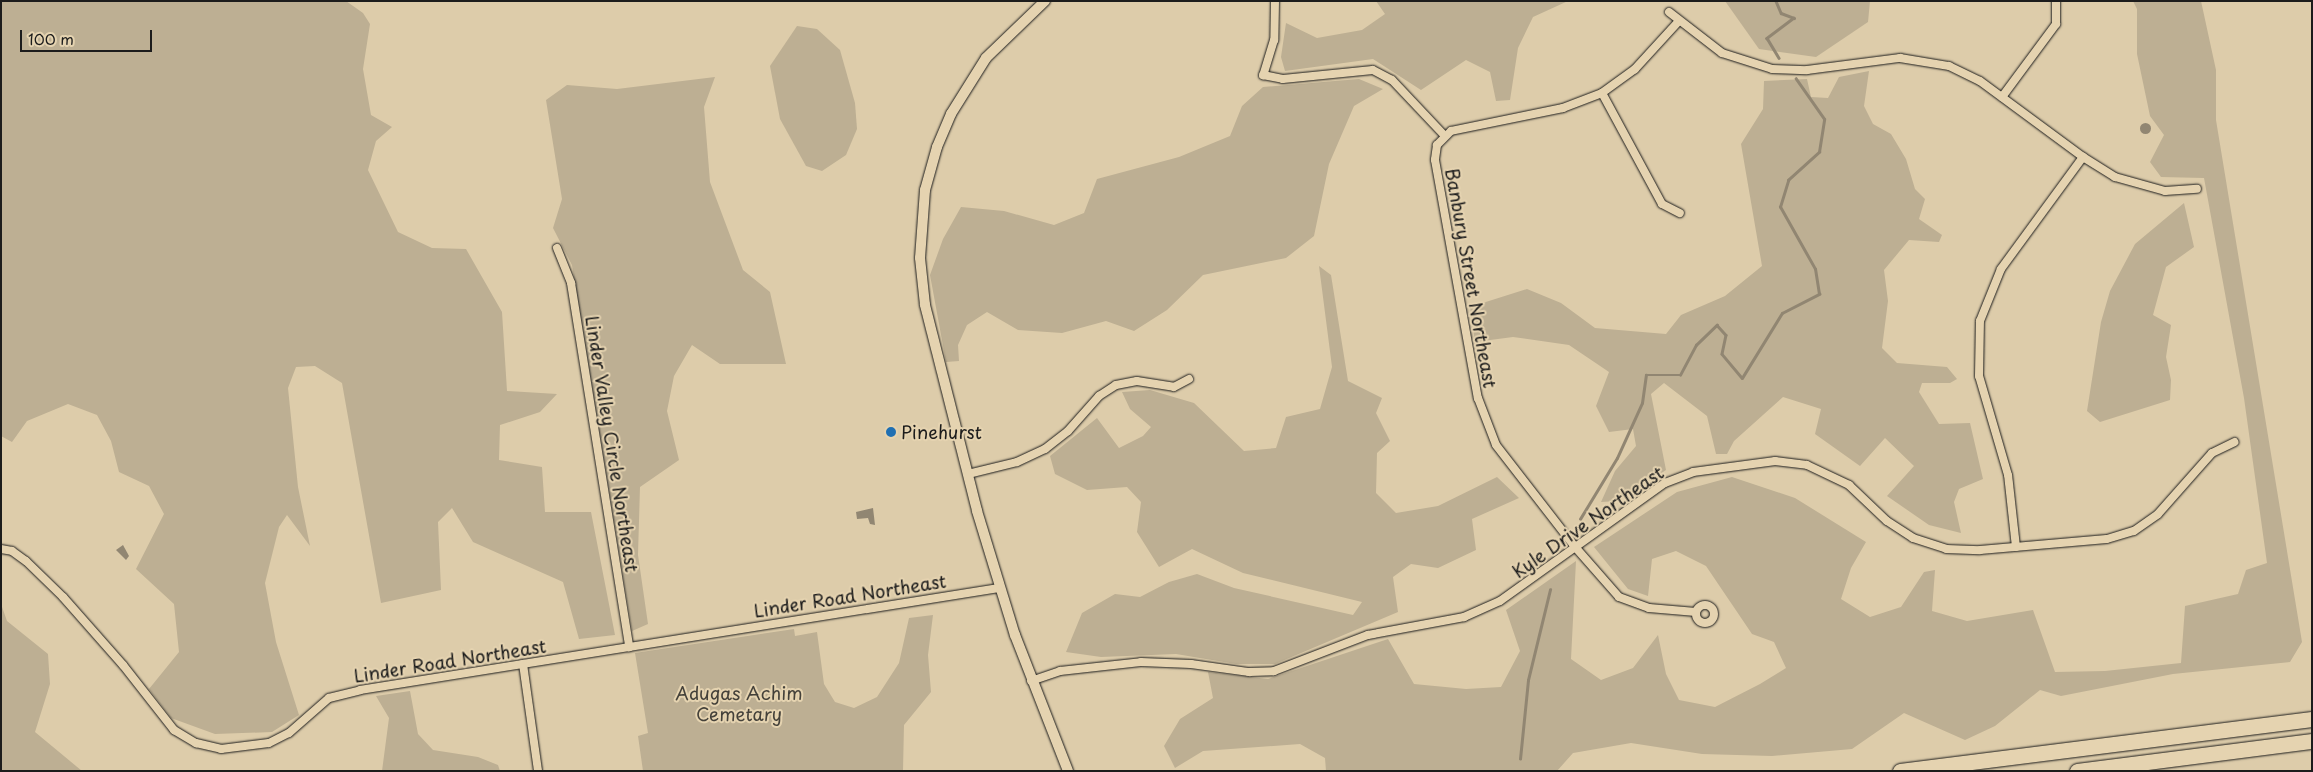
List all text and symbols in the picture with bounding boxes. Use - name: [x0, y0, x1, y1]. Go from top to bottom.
- scale bar: [22, 20, 155, 52]
- text: 100 m: [28, 27, 74, 50]
- street label: Banbury Street Northeast: [1441, 165, 1501, 391]
- street label: Linder Valley Circle Northeast: [581, 313, 643, 575]
- place label: Pinehurst: [901, 421, 982, 443]
- marker: Pinehurst: [885, 426, 897, 438]
- street label: Kyle Drive Northeast: [1508, 461, 1668, 583]
- street label: Linder Road Northeast: [752, 570, 948, 622]
- street label: Linder Road Northeast: [352, 635, 548, 687]
- park label: Adugas Achim Cemetary: [676, 683, 802, 726]

